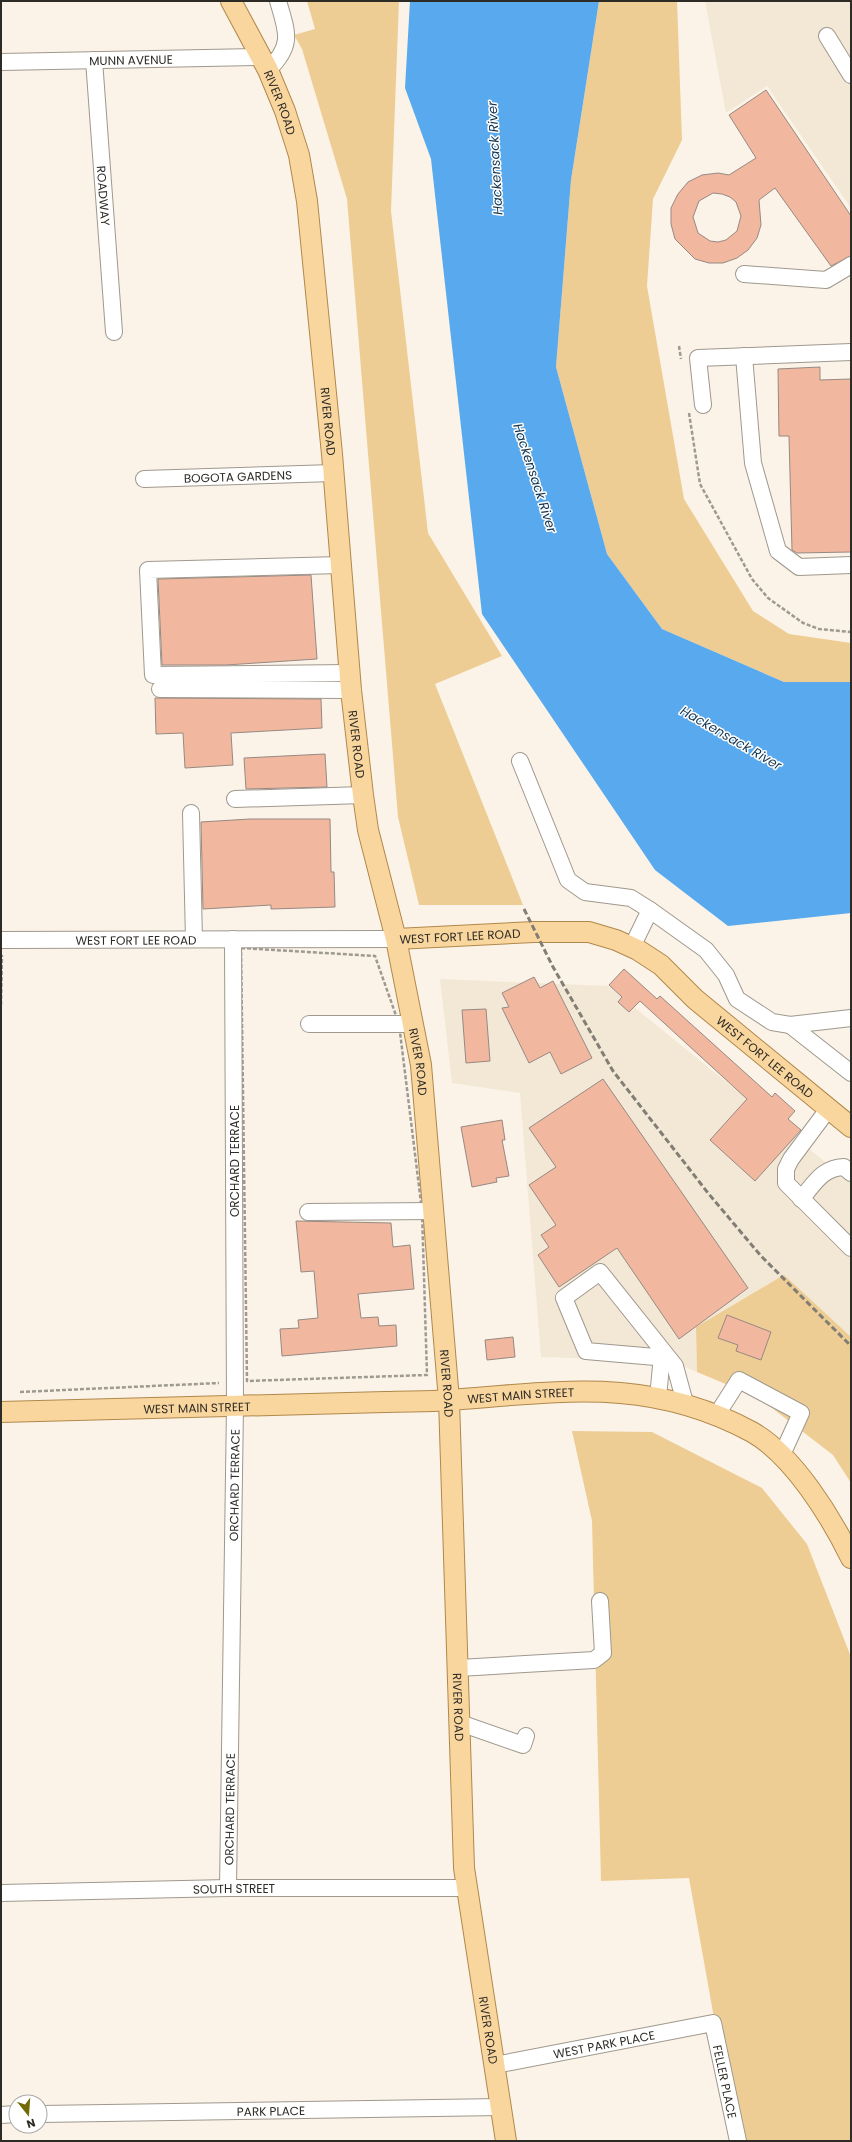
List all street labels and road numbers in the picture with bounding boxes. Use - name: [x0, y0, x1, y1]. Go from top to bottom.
- street label: MUNN AVENUE: [89, 50, 173, 69]
- street label: RIVER ROAD: [260, 67, 301, 137]
- street label: ROADWAY: [93, 165, 115, 226]
- street label: RIVER ROAD: [317, 387, 341, 456]
- street label: BOGOTA GARDENS: [184, 466, 292, 486]
- street label: RIVER ROAD: [345, 709, 370, 779]
- street label: WEST FORT LEE ROAD: [399, 924, 521, 947]
- street label: WEST FORT LEE ROAD: [75, 931, 197, 948]
- street label: WEST FORT LEE ROAD: [713, 1012, 818, 1102]
- street label: RIVER ROAD: [405, 1026, 432, 1096]
- street label: ORCHARD TERRACE: [226, 1105, 243, 1217]
- street label: RIVER ROAD: [436, 1349, 458, 1418]
- street label: WEST MAIN STREET: [467, 1383, 575, 1407]
- street label: WEST MAIN STREET: [143, 1397, 251, 1417]
- street label: ORCHARD TERRACE: [225, 1429, 243, 1541]
- street label: RIVER ROAD: [449, 1673, 468, 1742]
- street label: ORCHARD TERRACE: [220, 1753, 238, 1865]
- street label: SOUTH STREET: [193, 1880, 276, 1897]
- street label: RIVER ROAD: [475, 1995, 503, 2065]
- street label: WEST PARK PLACE: [552, 2026, 656, 2062]
- street label: FELLER PLACE: [709, 2043, 742, 2120]
- street label: PARK PLACE: [237, 2101, 305, 2120]

